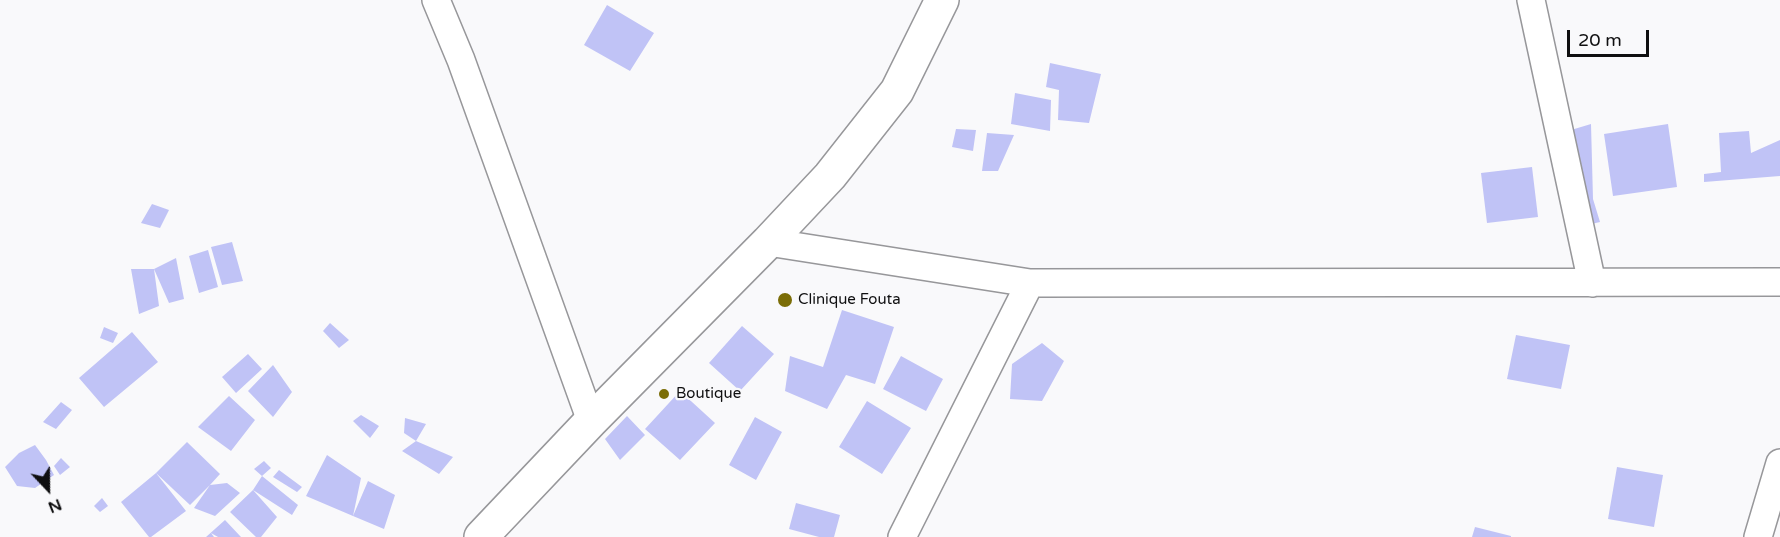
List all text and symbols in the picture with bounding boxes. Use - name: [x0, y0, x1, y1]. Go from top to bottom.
- scale bar: [1570, 18, 1652, 56]
- text: 20 m: [1578, 29, 1622, 51]
- marker: Clinique Fouta: [776, 291, 794, 309]
- place label: Clinique Fouta: [798, 291, 901, 309]
- place label: Boutique: [676, 385, 741, 403]
- marker: Boutique: [657, 387, 671, 401]
- north arrow: [18, 459, 78, 519]
- text: N: [45, 494, 64, 517]

